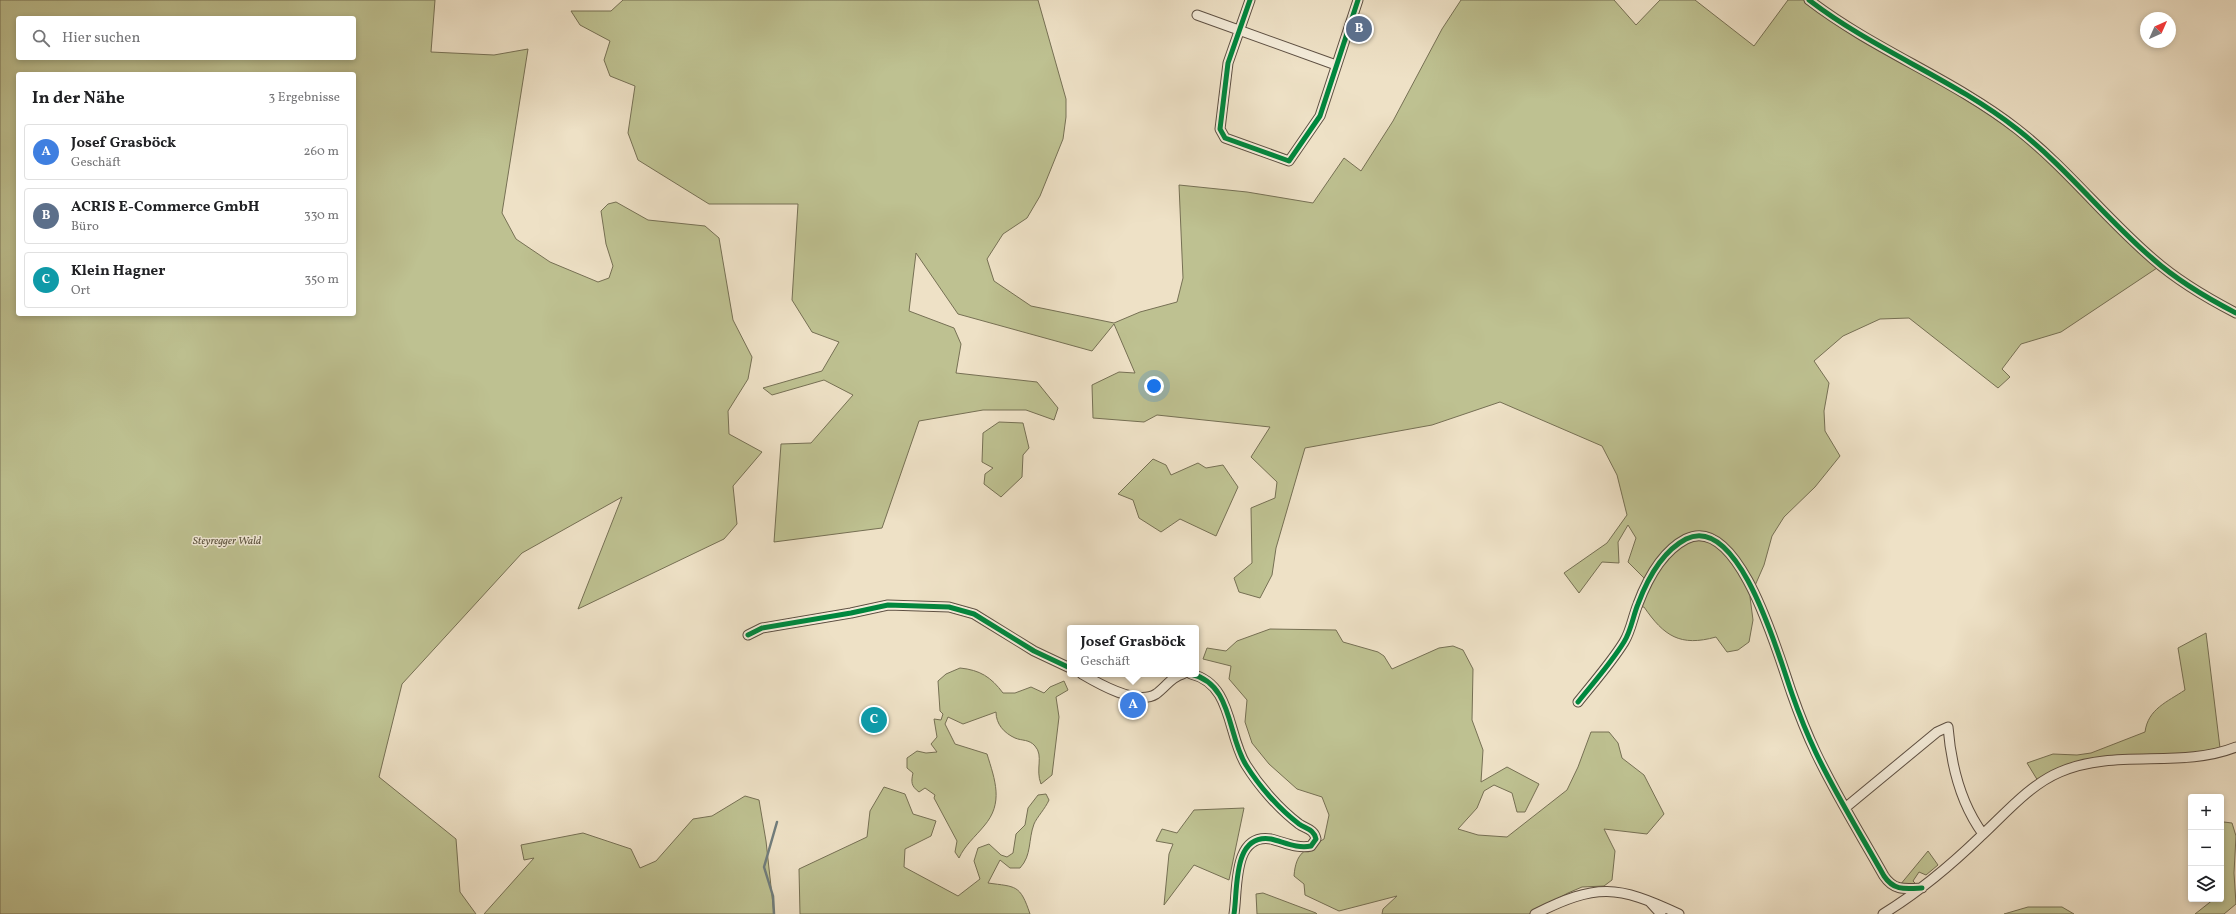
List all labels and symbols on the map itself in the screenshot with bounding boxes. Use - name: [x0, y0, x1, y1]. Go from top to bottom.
- north arrow: [2140, 12, 2176, 48]
- pin: B: [1346, 14, 1372, 44]
- your location: [1144, 376, 1164, 396]
- park label: Steyregger Wald: [193, 534, 262, 549]
- pin: A: [1120, 690, 1146, 720]
- pin: C: [861, 705, 887, 735]

